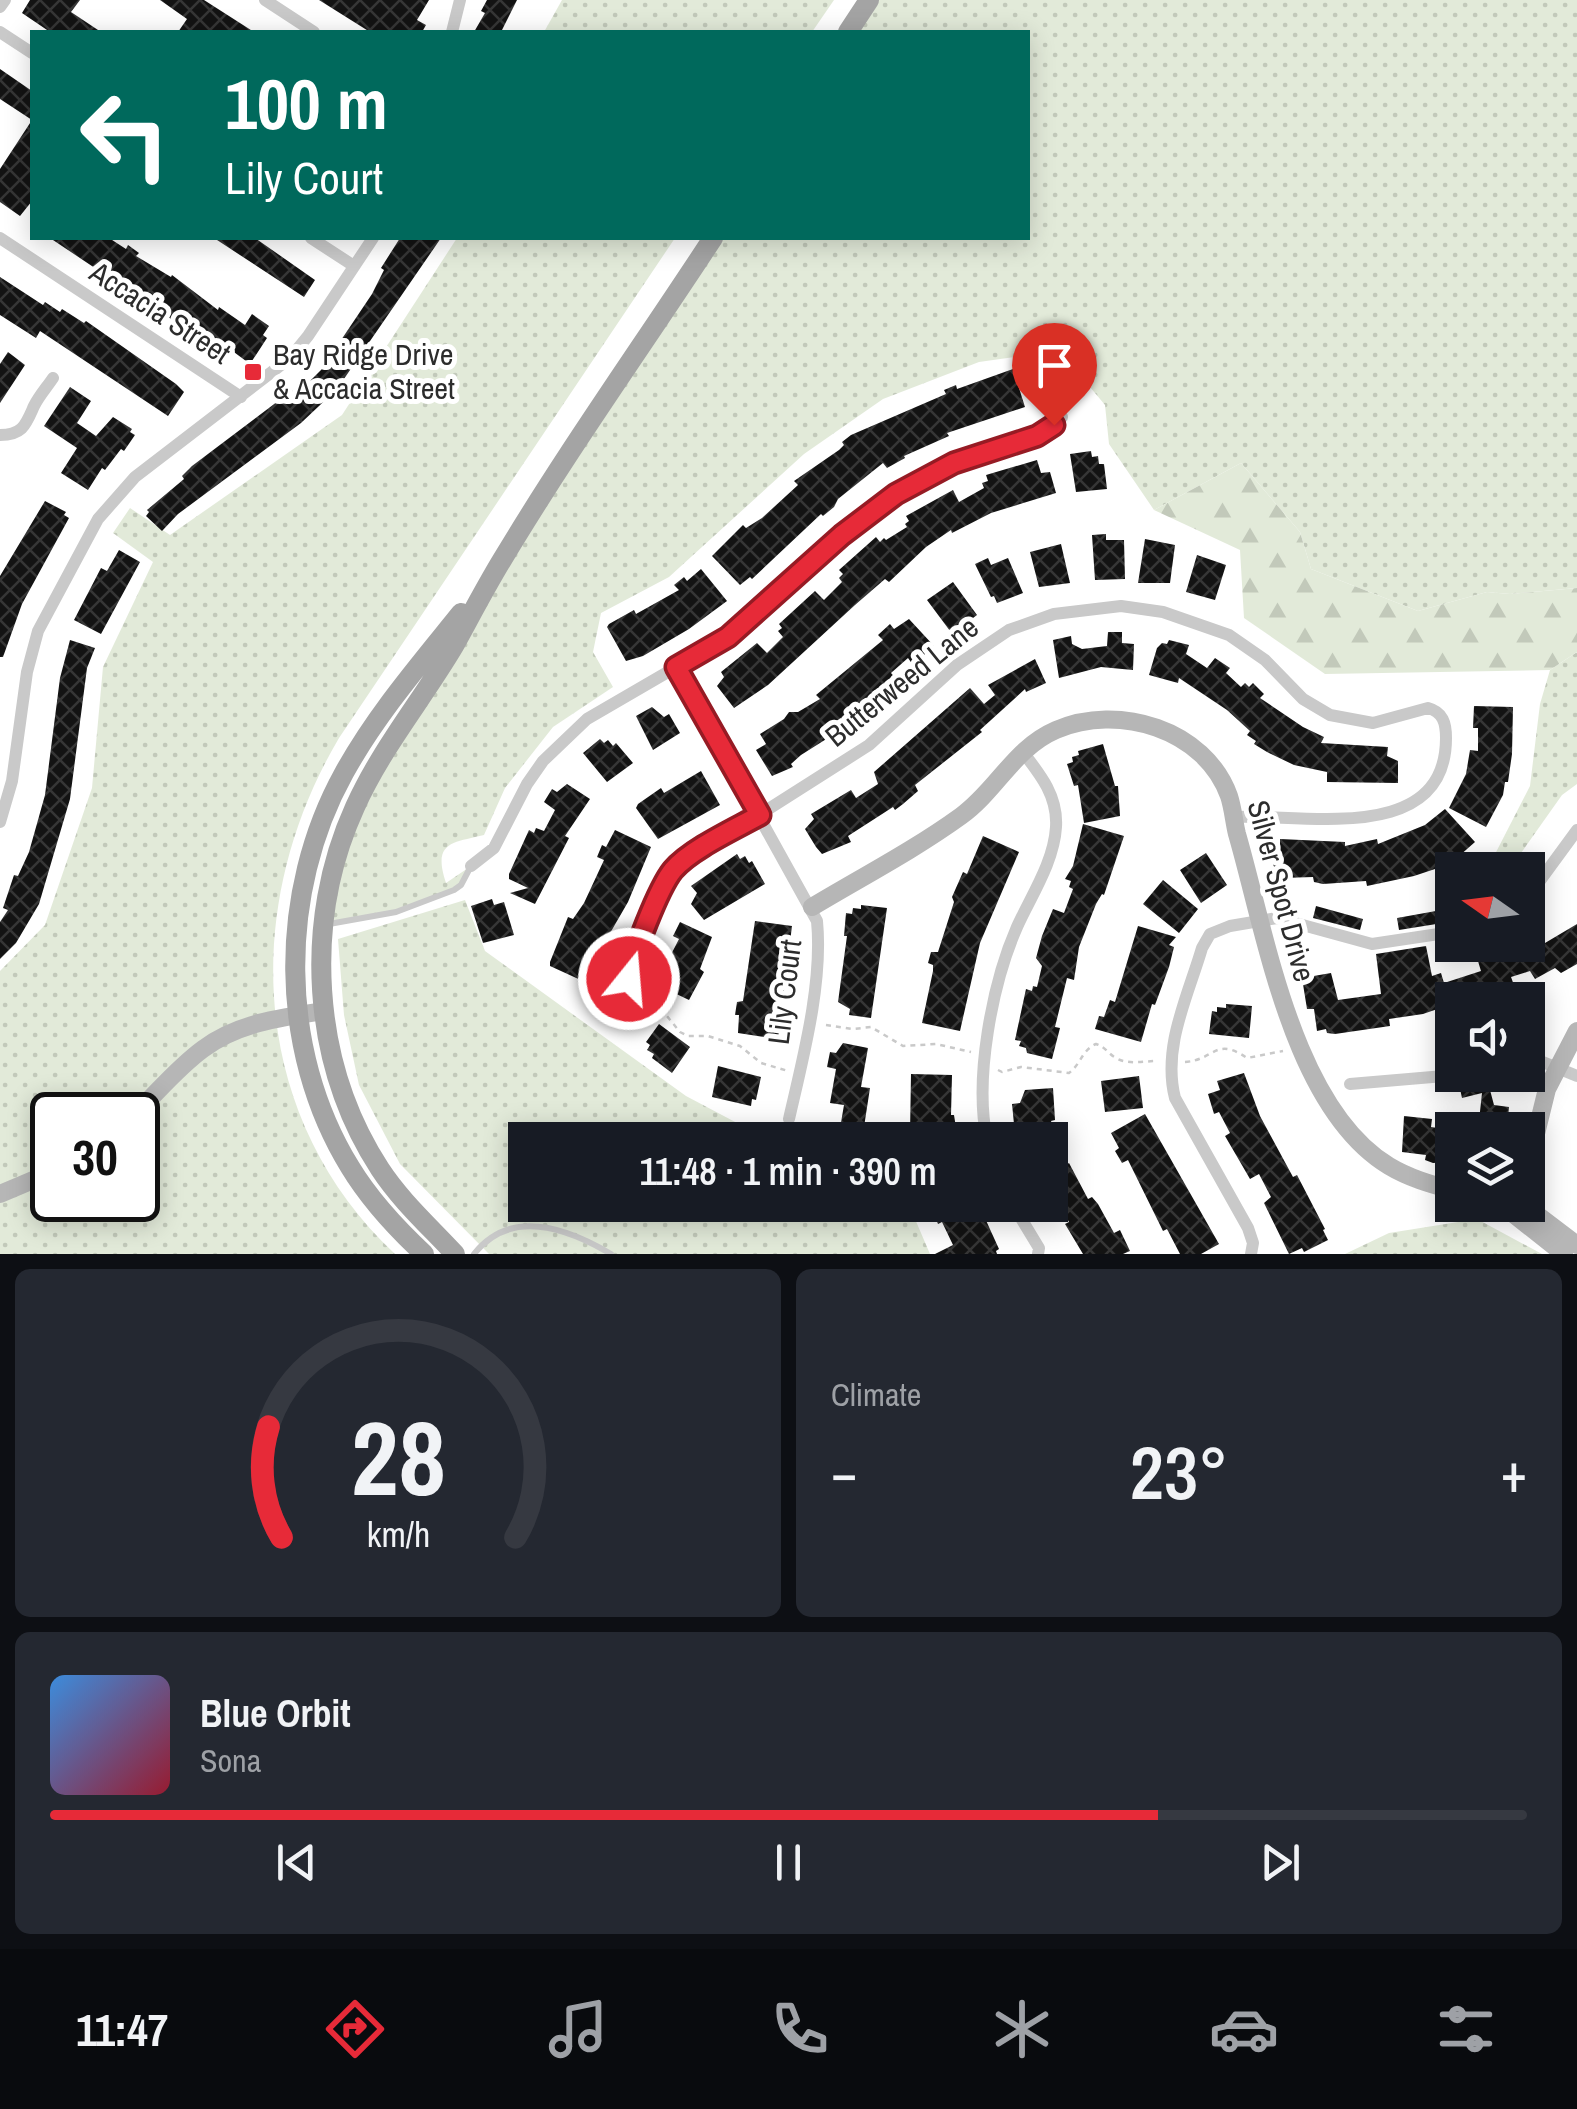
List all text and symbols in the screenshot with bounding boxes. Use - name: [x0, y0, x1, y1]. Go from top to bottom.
- text: 100 m: [225, 57, 388, 151]
- icon: left: [60, 70, 190, 200]
- text: Lily Court: [225, 147, 383, 208]
- street label: Accacia Street: [82, 251, 239, 373]
- pin: [1012, 323, 1097, 426]
- place label: Bay Ridge Drive & Accacia Street: [273, 334, 455, 408]
- icon: arrive: [1027, 338, 1082, 393]
- marker: Bay Ridge Drive & Accacia Street: [242, 361, 264, 383]
- street label: Butterweed Lane: [817, 607, 986, 755]
- street label: Silver Spot Drive: [1239, 796, 1325, 986]
- north arrow: [1435, 852, 1545, 962]
- map controls: [1435, 852, 1545, 1222]
- position arrow: [577, 927, 681, 1031]
- street label: Lily Court: [758, 937, 810, 1047]
- button: sound: [1435, 982, 1545, 1092]
- speed limit sign: 30: [30, 1092, 160, 1222]
- button: layers: [1435, 1112, 1545, 1222]
- text: 11:48 · 1 min · 390 m: [639, 1146, 937, 1197]
- text: Climate: [831, 1373, 921, 1416]
- text: 28: [351, 1387, 445, 1527]
- text: 23°: [1130, 1421, 1228, 1522]
- text: −: [831, 1435, 857, 1509]
- text: +: [1501, 1435, 1527, 1509]
- text: km/h: [366, 1510, 430, 1558]
- text: Blue Orbit: [200, 1688, 351, 1739]
- text: Sona: [200, 1739, 261, 1782]
- icon: previous: [269, 1835, 324, 1890]
- icon: pause: [761, 1835, 816, 1890]
- icon: next: [1253, 1835, 1308, 1890]
- icon: directions: [320, 1994, 390, 2064]
- icon: music: [543, 1994, 613, 2064]
- icon: phone: [765, 1994, 835, 2064]
- icon: climate: [987, 1994, 1057, 2064]
- icon: car: [1209, 1994, 1279, 2064]
- icon: filters: [1431, 1994, 1501, 2064]
- text: 11:47: [76, 1999, 168, 2060]

